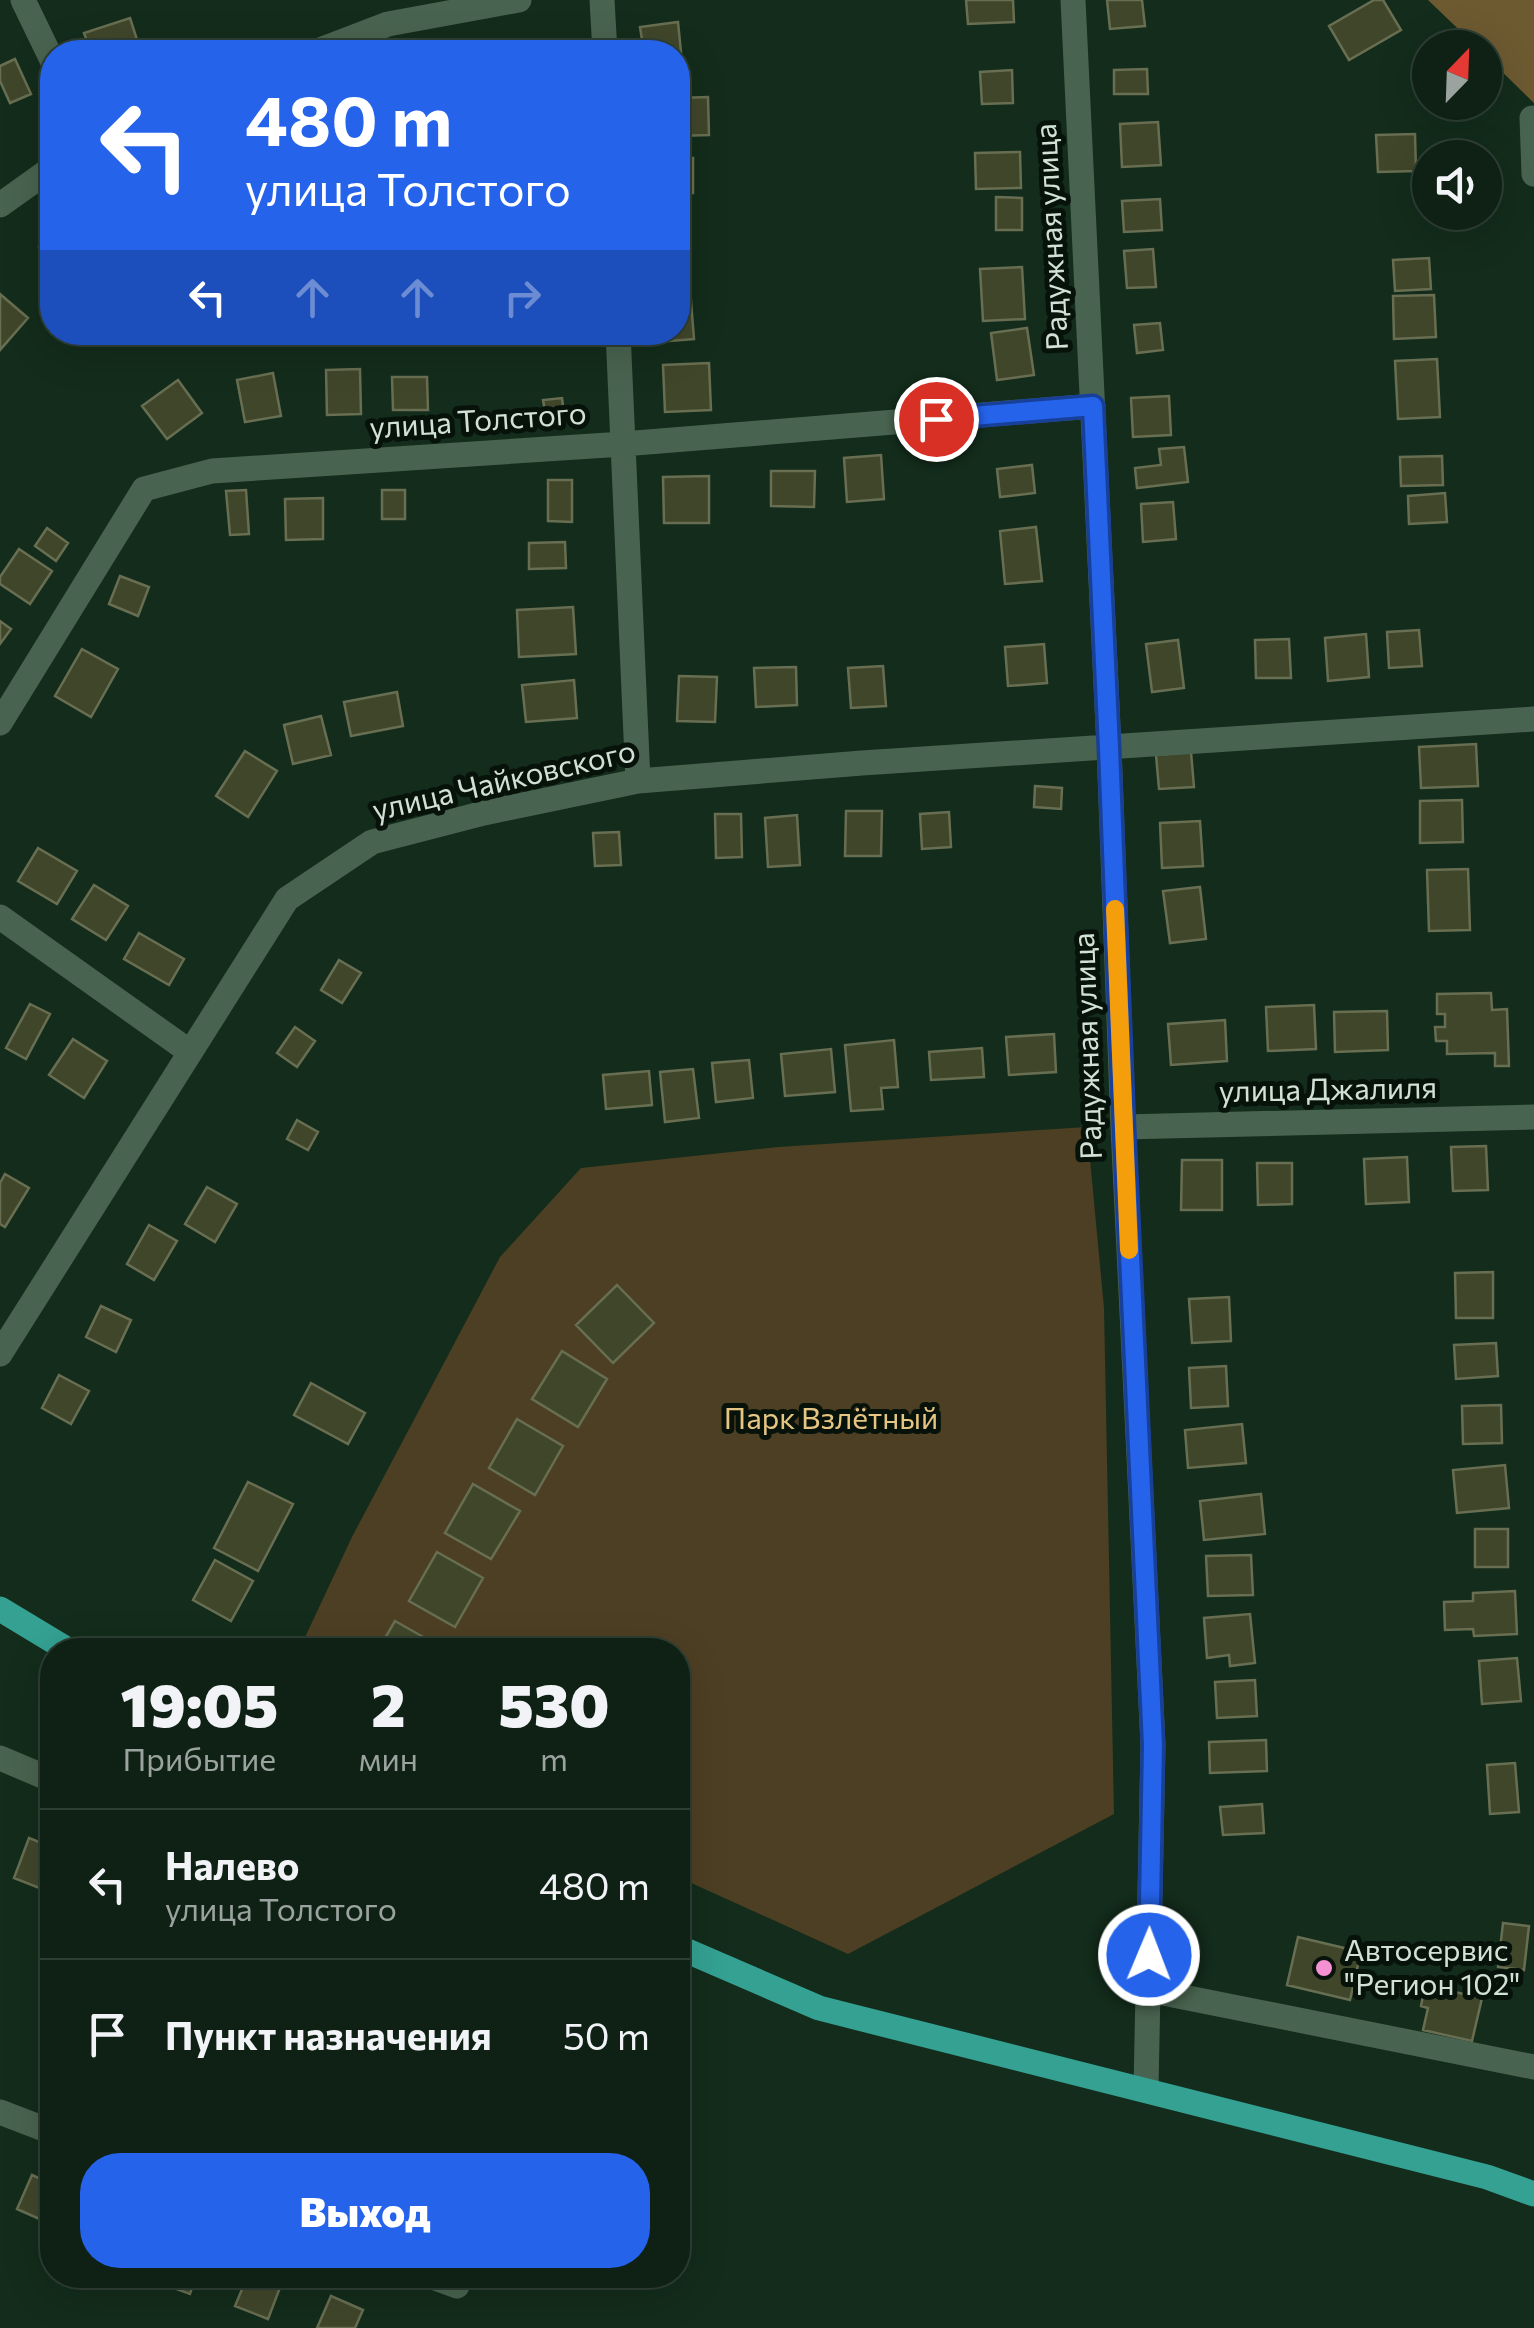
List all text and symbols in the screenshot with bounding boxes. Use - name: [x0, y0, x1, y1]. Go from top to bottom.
- north arrow: [1412, 30, 1502, 120]
- map controls: [1412, 30, 1502, 230]
- text: 480 m: [245, 75, 452, 160]
- icon: left: [80, 80, 210, 210]
- street label: Радужная улица: [1025, 123, 1074, 352]
- button: sound: [1412, 140, 1502, 230]
- text: улица Толстого: [245, 160, 571, 215]
- icon: left: [180, 270, 235, 325]
- icon: ahead: [285, 270, 340, 325]
- icon: ahead: [390, 270, 445, 325]
- icon: right: [495, 270, 550, 325]
- pin: [894, 377, 979, 462]
- street label: улица Толстого: [368, 392, 587, 445]
- icon: arrive: [909, 392, 964, 447]
- street label: улица Чайковского: [368, 730, 639, 827]
- street label: Радужная улица: [1063, 932, 1108, 1160]
- street label: улица Джалиля: [1219, 1067, 1437, 1108]
- park label: Парк Взлётный: [724, 1398, 938, 1435]
- text: 19:05: [120, 1666, 278, 1739]
- text: 2: [371, 1666, 406, 1739]
- text: 530: [499, 1666, 610, 1739]
- text: Прибытие: [122, 1738, 276, 1778]
- text: мин: [359, 1738, 418, 1778]
- text: m: [540, 1738, 568, 1778]
- text: Налево: [165, 1841, 299, 1888]
- icon: left: [80, 1857, 135, 1912]
- text: 480 m: [539, 1861, 650, 1908]
- text: улица Толстого: [165, 1888, 397, 1928]
- position arrow: [1097, 1903, 1201, 2007]
- place label: Автосервис "Регион 102": [1344, 1930, 1520, 2001]
- marker: Автосервис "Регион 102": [1313, 1957, 1335, 1979]
- icon: arrive: [80, 2007, 135, 2062]
- text: Пункт назначения: [165, 2011, 492, 2058]
- text: 50 m: [563, 2011, 650, 2058]
- button: Выход: [80, 2153, 650, 2268]

